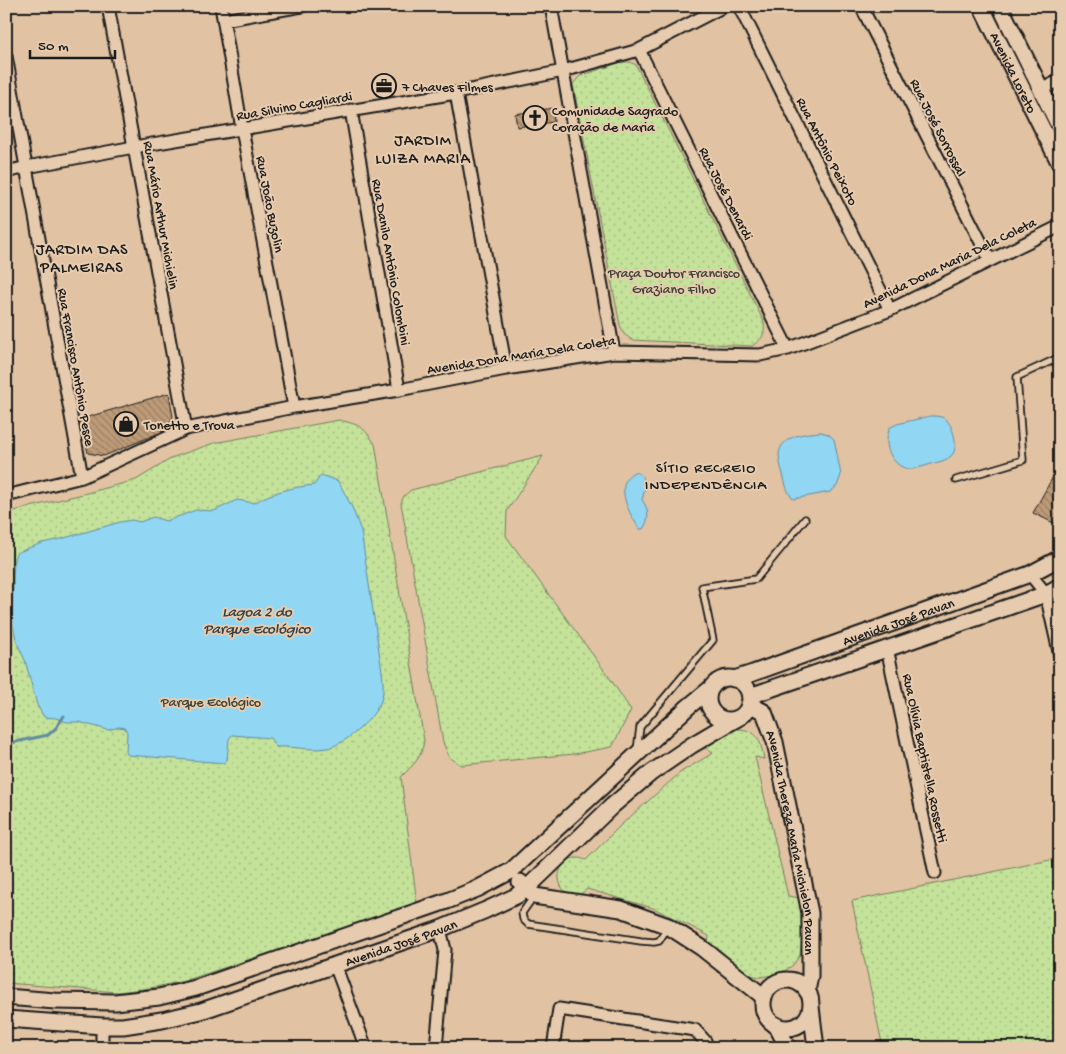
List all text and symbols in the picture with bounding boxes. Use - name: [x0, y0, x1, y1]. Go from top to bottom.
- scale bar: [30, 28, 115, 60]
- street label: Avenida Loreto: [985, 30, 1039, 117]
- text: 50 m: [38, 38, 69, 56]
- office icon: 7 Chaves Filmes: [371, 73, 397, 99]
- street label: Rua José Sorrossal: [905, 76, 969, 180]
- place label: 7 Chaves Filmes: [401, 80, 494, 97]
- street label: Rua Silvino Cagliardi: [235, 89, 354, 126]
- street label: Rua Antônio Peixoto: [791, 95, 860, 209]
- place label: Comunidade Sagrado Coração de Maria: [552, 104, 678, 137]
- church icon: Comunidade Sagrado Coração de Maria: [522, 105, 548, 131]
- district label: JARDIM LUIZA MARIA: [375, 133, 471, 170]
- street label: Rua Mário Arthur Michielin: [138, 140, 181, 291]
- street label: Rua José Denardi: [694, 145, 756, 244]
- street label: Rua João Buzolin: [251, 155, 286, 255]
- street label: Rua Danilo Antônio Colombini: [367, 178, 413, 347]
- street label: Avenida Dona Maria Dela Coleta: [861, 214, 1041, 314]
- district label: JARDIM DAS PALMEIRAS: [36, 242, 128, 279]
- park label: Praça Doutor Francisco Graziano Filho: [607, 266, 740, 299]
- street label: Rua Francisco Antônio Pesce: [52, 287, 97, 448]
- street label: Avenida Dona Maria Dela Coleta: [426, 333, 618, 380]
- shop icon: Tonetto e Trova: [113, 411, 139, 437]
- place label: Tonetto e Trova: [143, 418, 236, 435]
- district label: SÍTIO RECREIO INDEPENDÊNCIA: [645, 460, 767, 495]
- street label: Avenida José Pavan: [841, 596, 957, 651]
- water label: Lagoa 2 do Parque Ecológico: [203, 604, 312, 639]
- street label: Rua Olívia Baptistella Rossetti: [897, 672, 950, 845]
- park label: Parque Ecológico: [160, 695, 261, 712]
- street label: Avenida Thereza Maria Michielon Pavan: [760, 728, 816, 955]
- street label: Avenida José Pavan: [343, 917, 460, 972]

